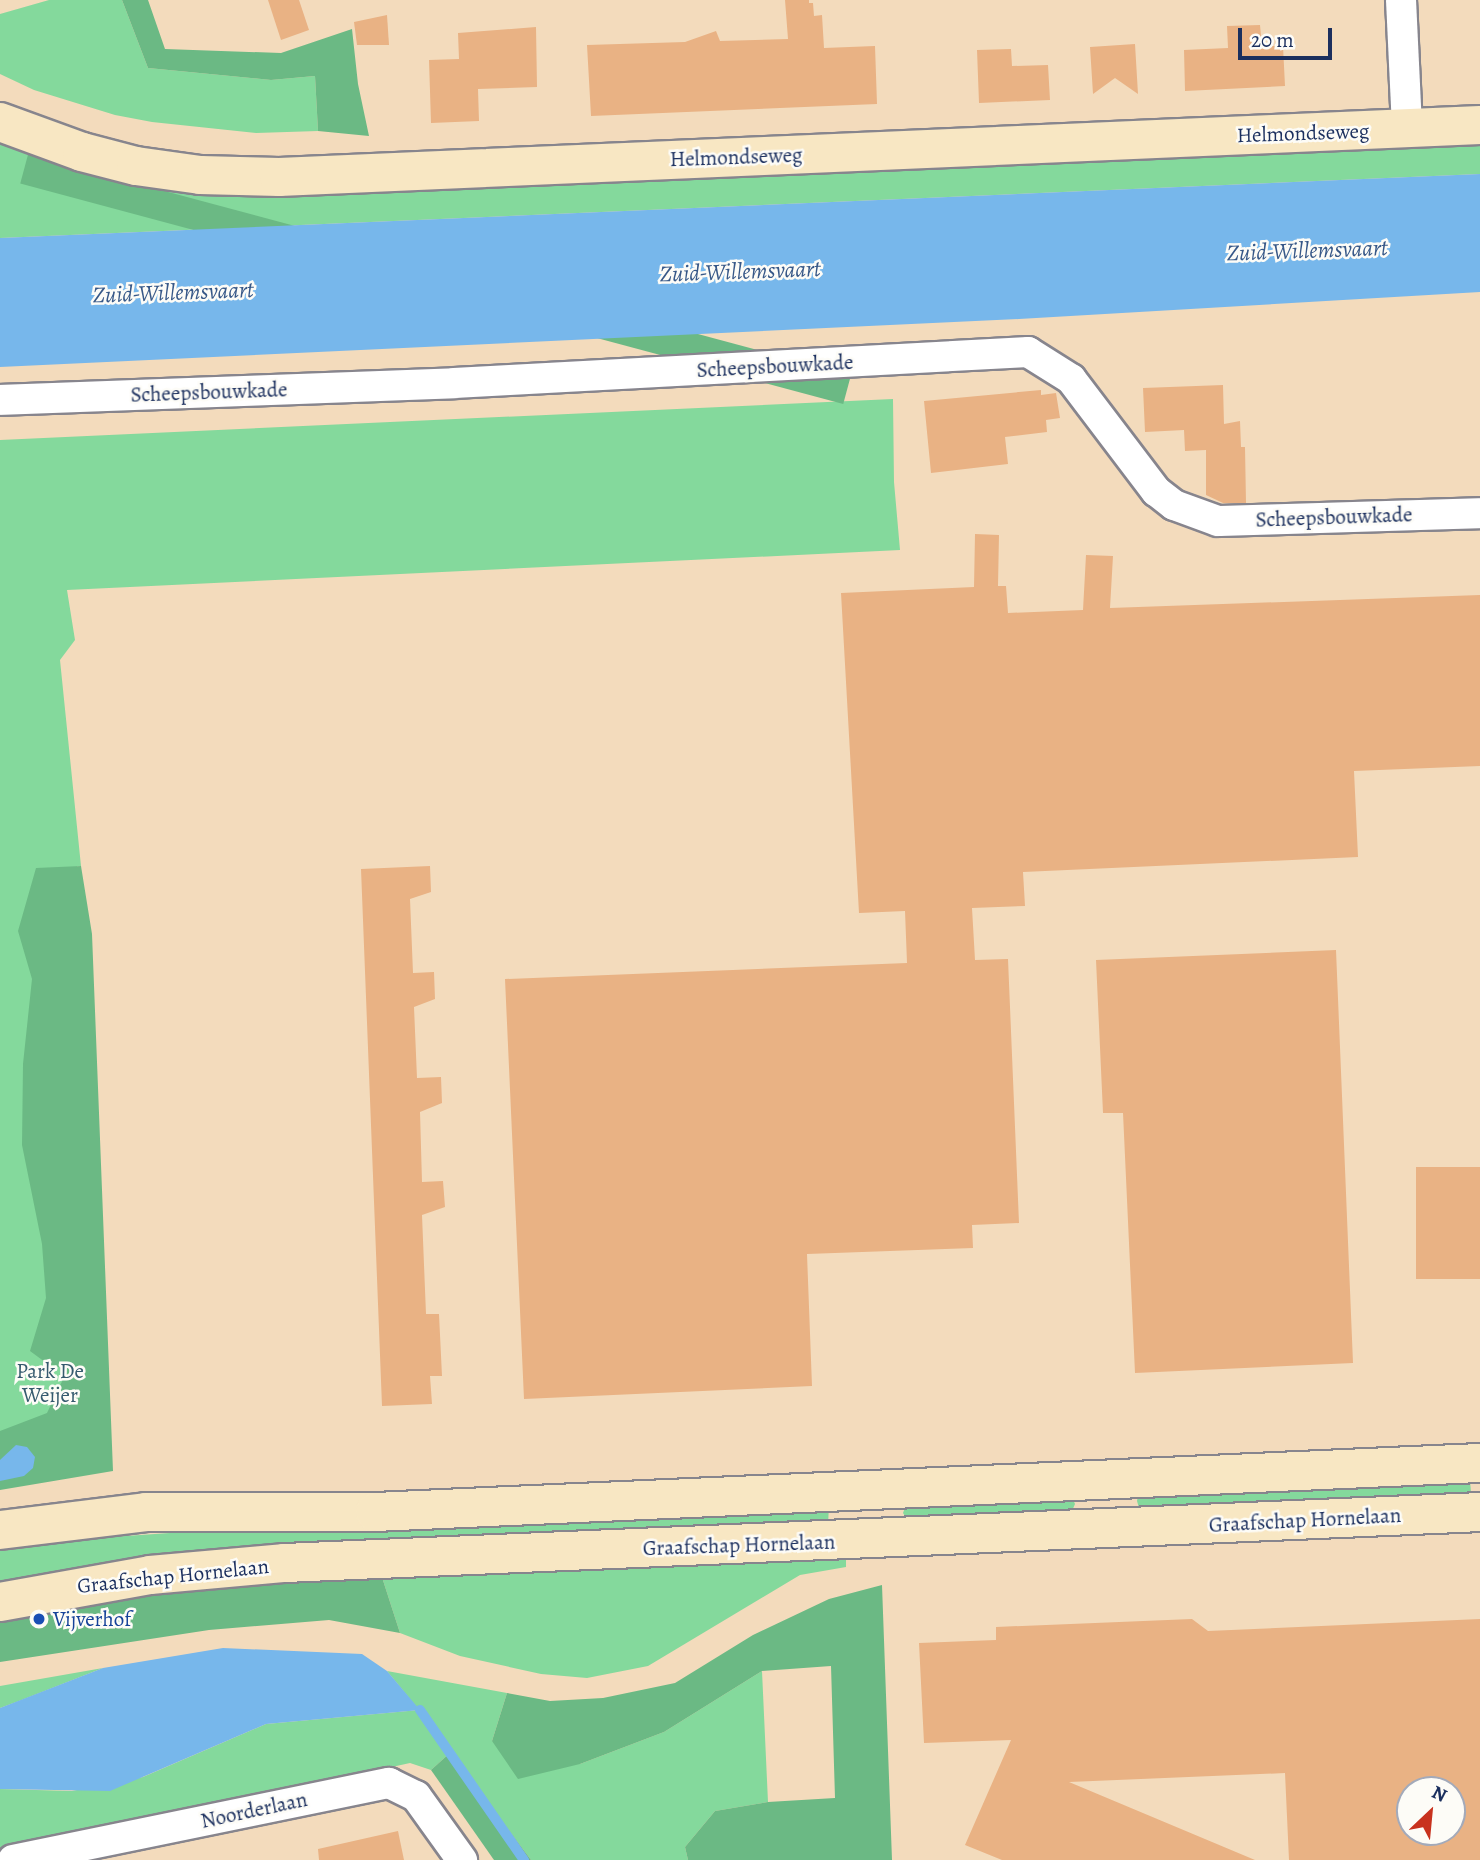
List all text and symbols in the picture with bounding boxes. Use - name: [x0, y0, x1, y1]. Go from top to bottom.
- scale bar: [1242, 14, 1336, 58]
- text: 20 m: [1251, 26, 1294, 54]
- street label: Helmondseweg: [1236, 118, 1370, 148]
- street label: Helmondseweg: [669, 142, 803, 172]
- water label: Zuid-Willemsvaart: [1226, 234, 1388, 268]
- water label: Zuid-Willemsvaart: [659, 255, 821, 289]
- water label: Zuid-Willemsvaart: [92, 276, 254, 310]
- street label: Scheepsbouwkade: [696, 349, 854, 383]
- street label: Scheepsbouwkade: [130, 377, 288, 407]
- street label: Scheepsbouwkade: [1255, 502, 1413, 532]
- park label: Park De Weijer: [16, 1358, 84, 1408]
- street label: Graafschap Hornelaan: [1208, 1502, 1402, 1538]
- street label: Graafschap Hornelaan: [642, 1529, 836, 1561]
- street label: Graafschap Hornelaan: [76, 1553, 270, 1599]
- place label: Vijverhof: [53, 1606, 131, 1632]
- marker: Vijverhof: [31, 1611, 47, 1627]
- north arrow: [1396, 1776, 1466, 1846]
- text: N: [1427, 1779, 1451, 1809]
- street label: Noorderlaan: [198, 1786, 310, 1834]

